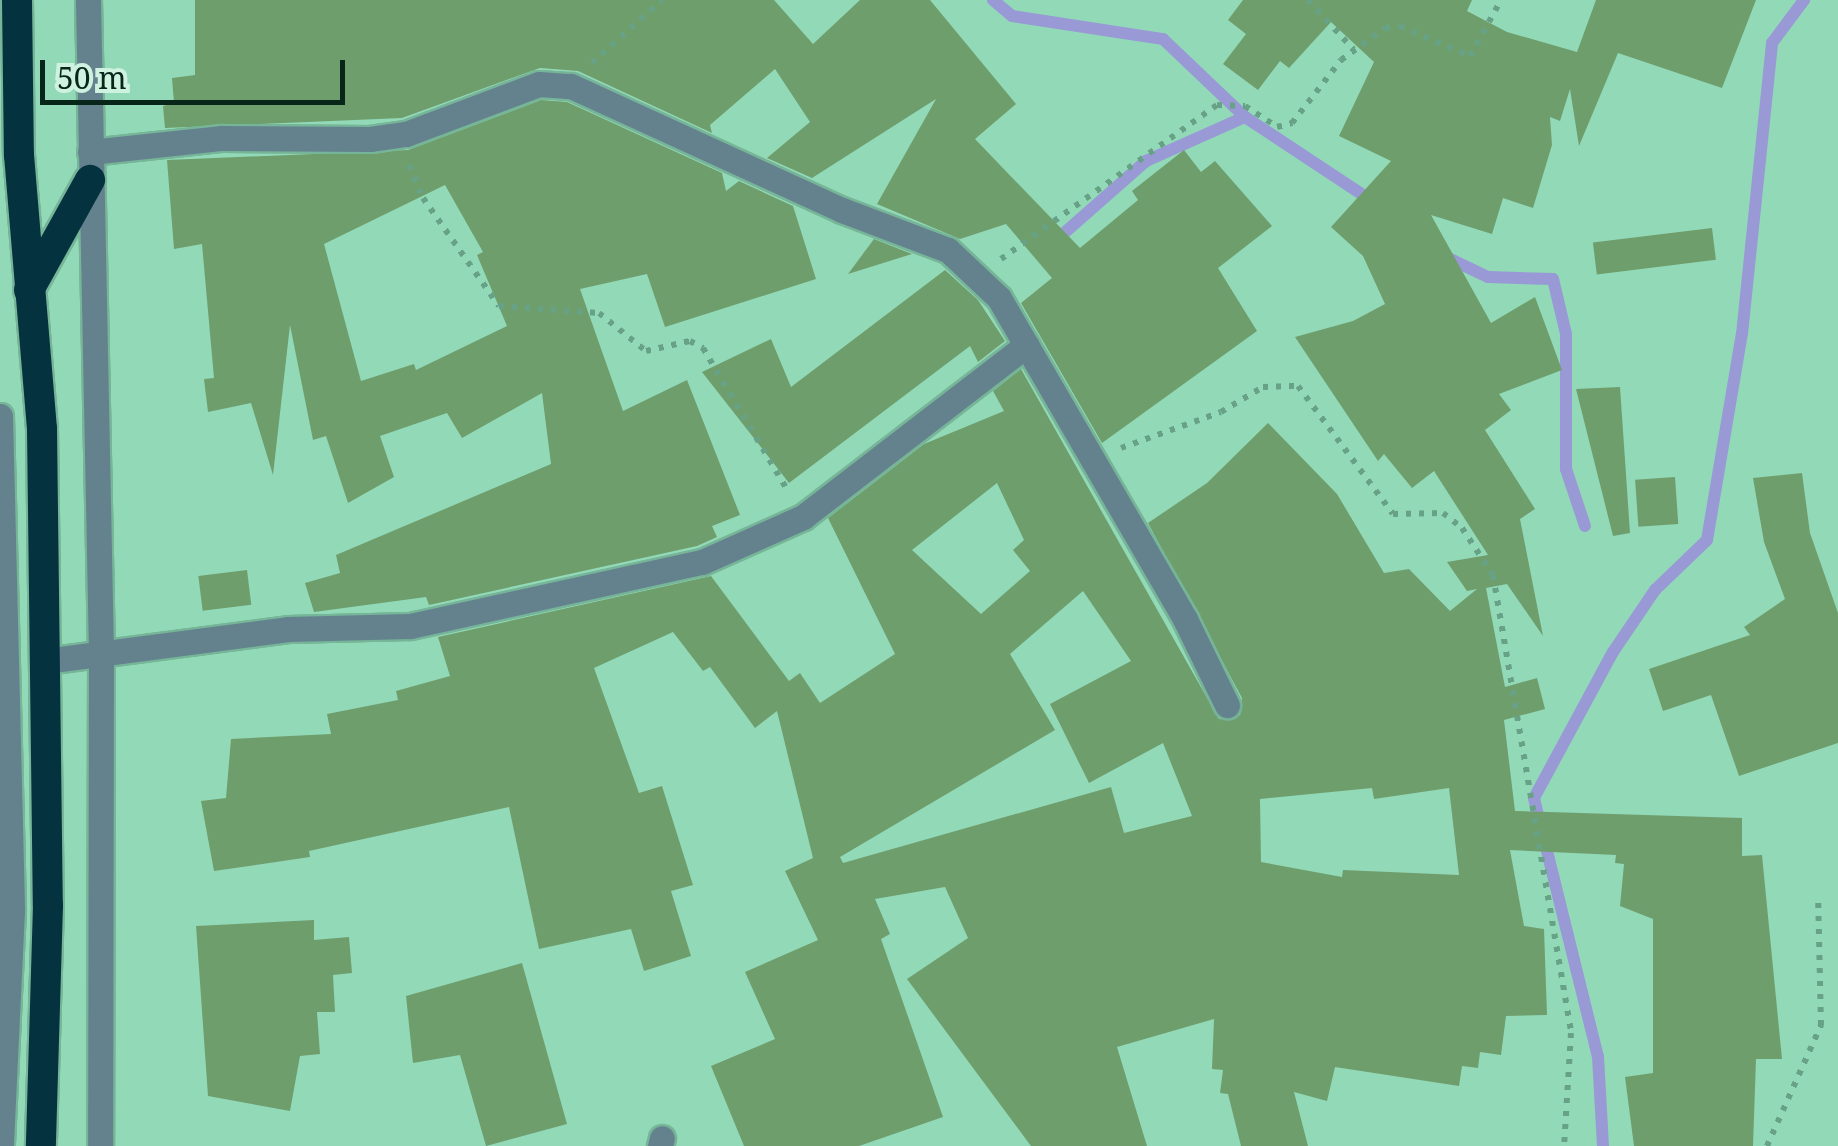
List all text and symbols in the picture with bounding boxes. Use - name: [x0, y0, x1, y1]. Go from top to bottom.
- scale bar: [45, 40, 350, 102]
- text: 50 m: [57, 57, 127, 98]

